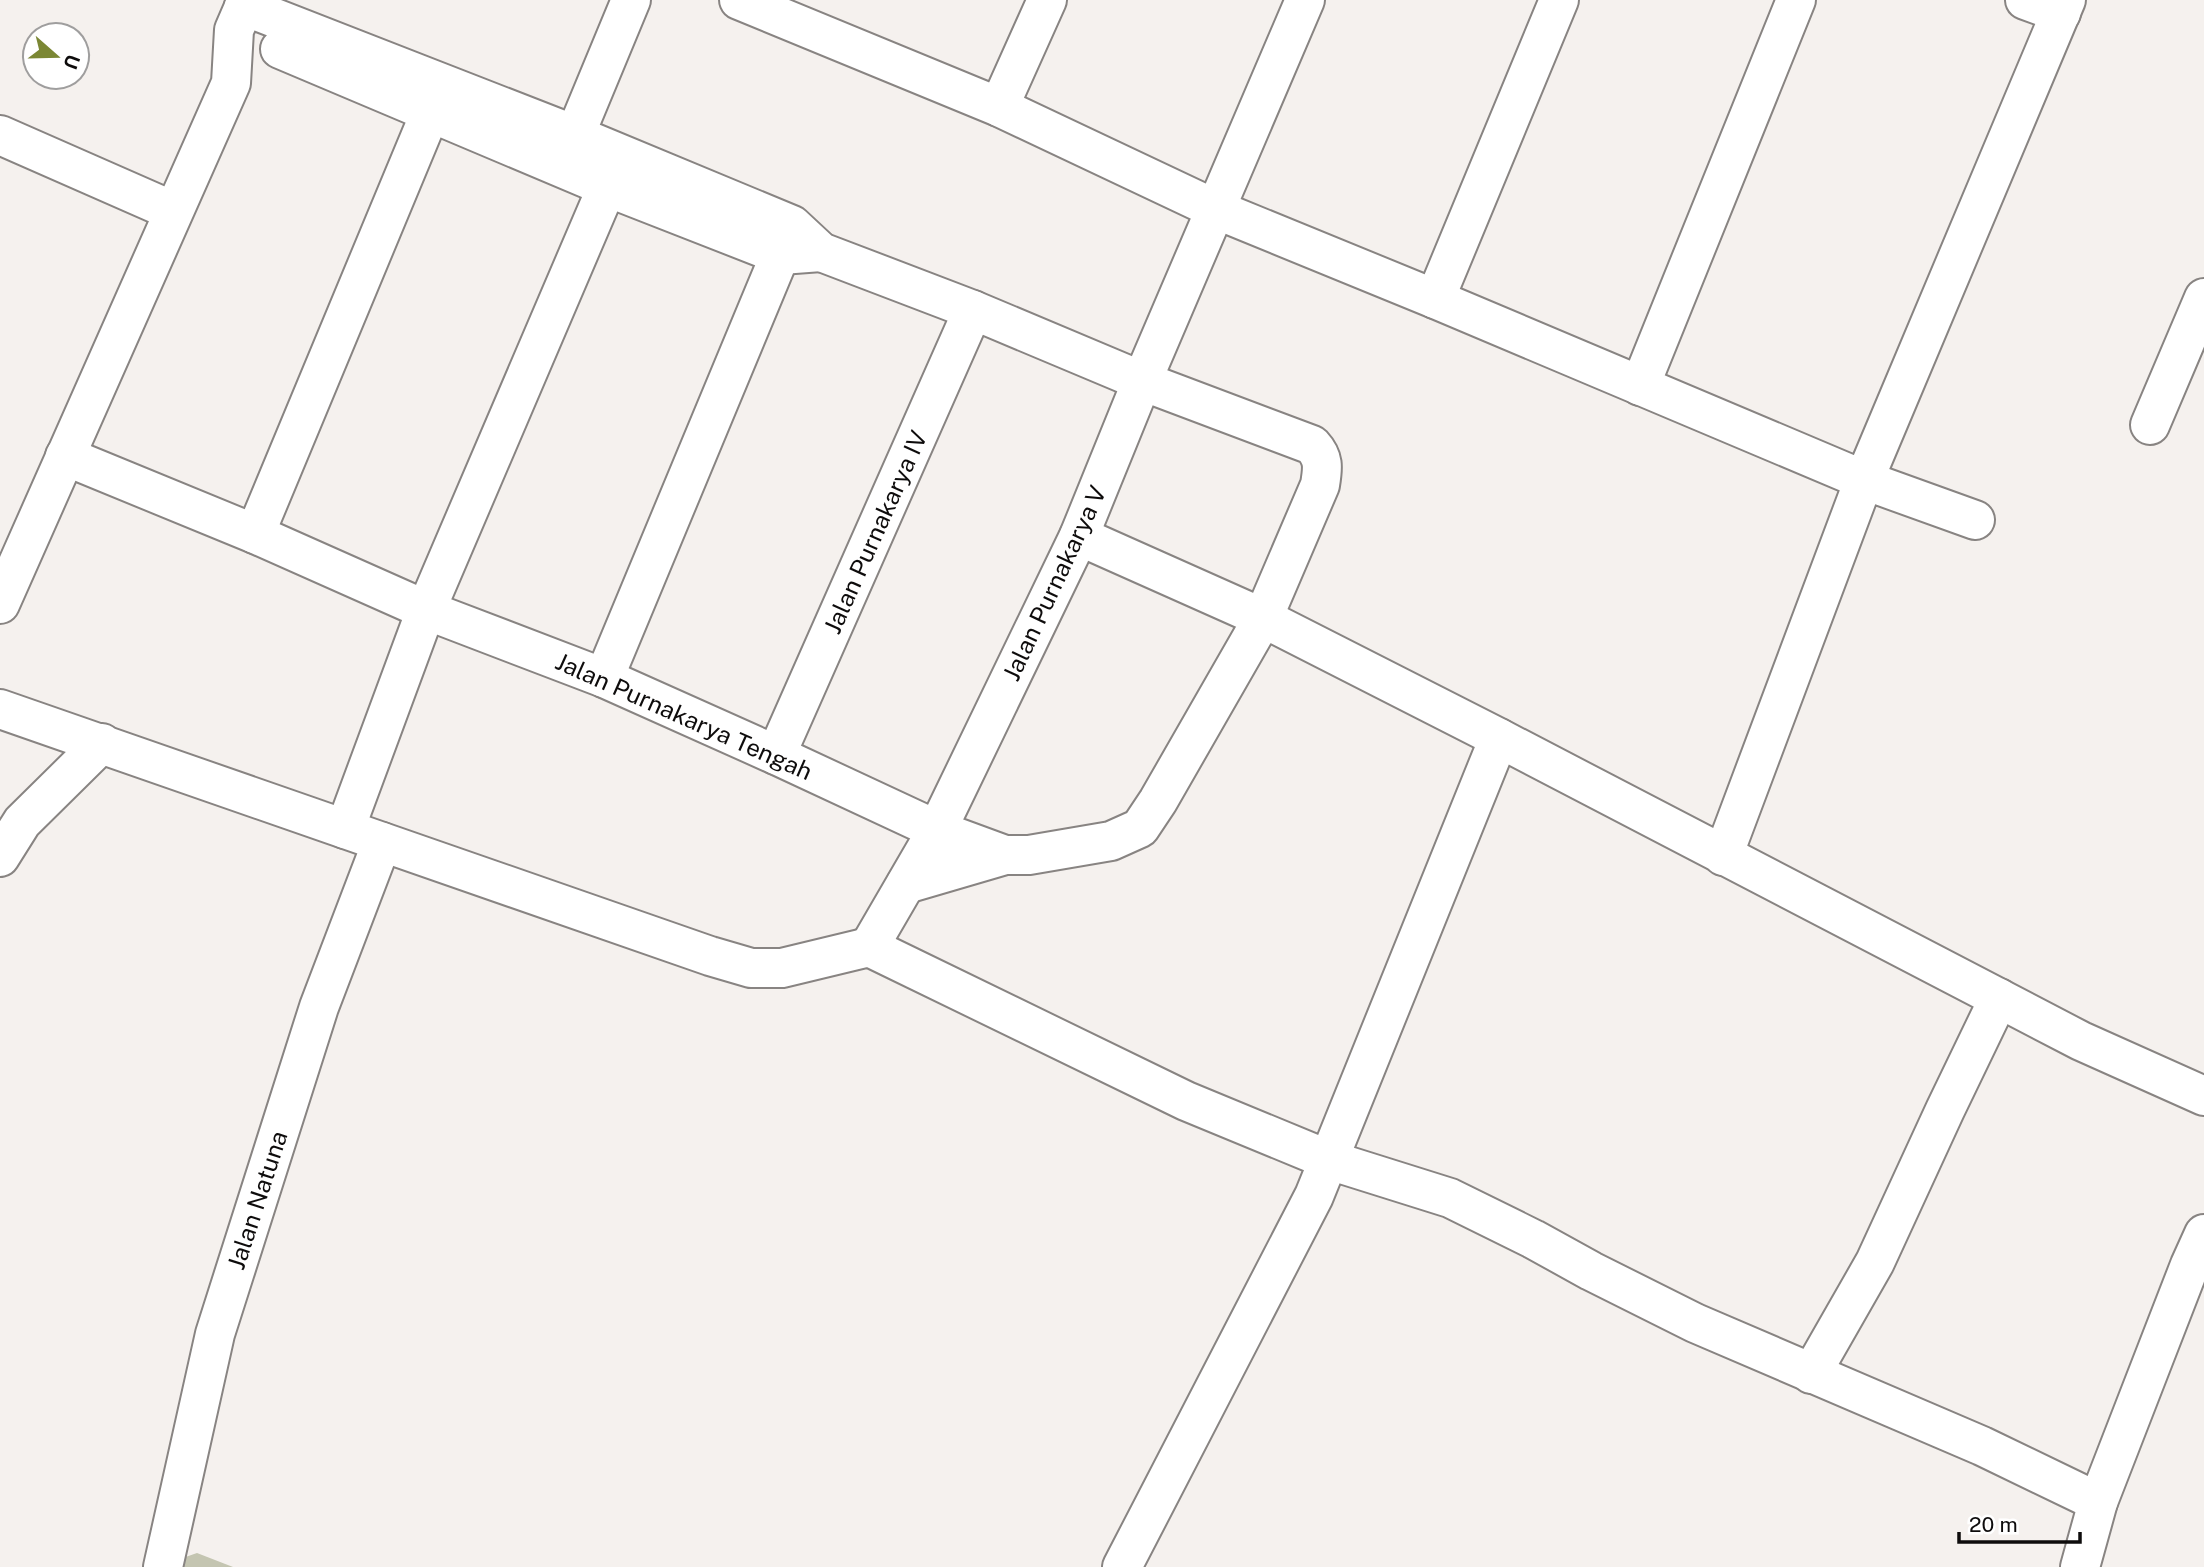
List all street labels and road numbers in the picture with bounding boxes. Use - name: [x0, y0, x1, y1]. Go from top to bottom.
- street label: Jalan Purnakarya IV: [818, 426, 932, 638]
- street label: Jalan Purnakarya V: [997, 481, 1111, 685]
- street label: Jalan Purnakarya Tengah: [551, 647, 817, 785]
- street label: Jalan Natuna: [221, 1127, 293, 1273]

